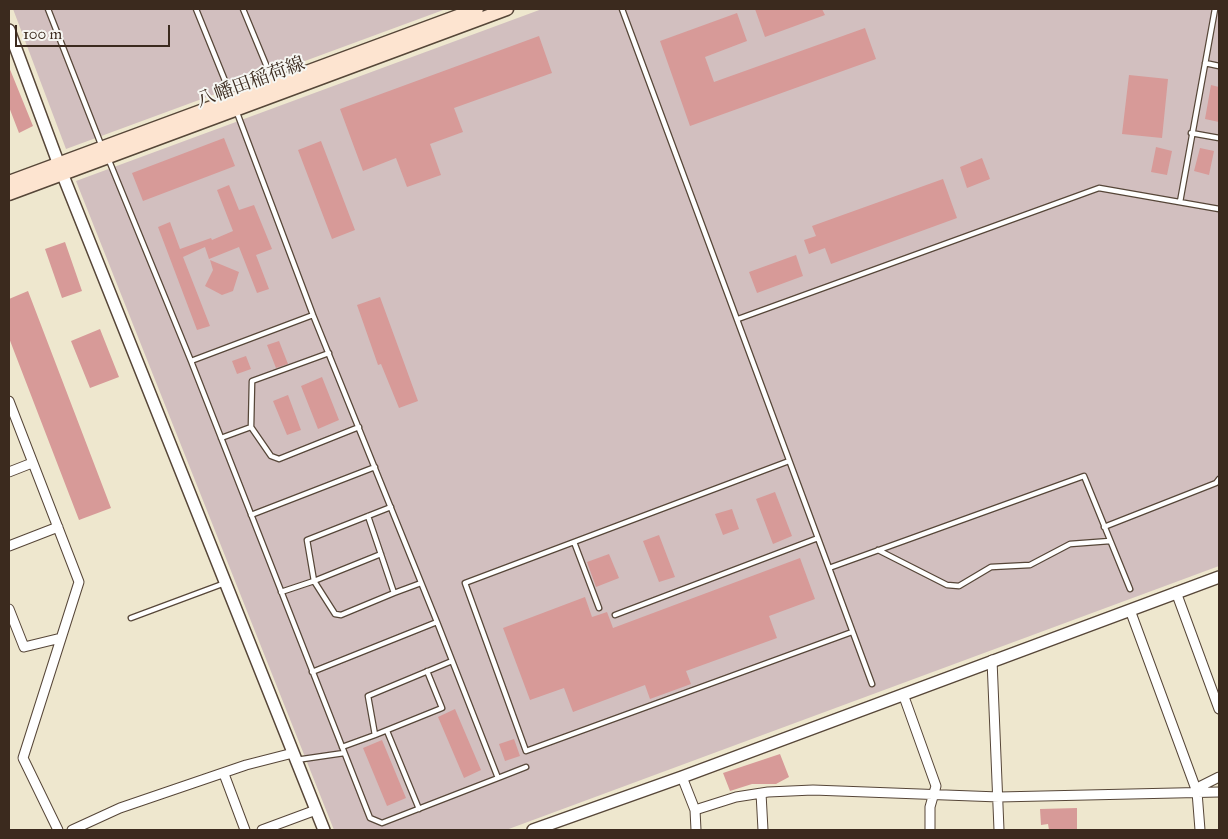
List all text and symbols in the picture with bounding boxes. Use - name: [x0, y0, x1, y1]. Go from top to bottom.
- scale bar: [18, 15, 172, 47]
- text: 100 m: [23, 25, 62, 43]
- street label: 八幡田稲荷線: [194, 53, 308, 113]

